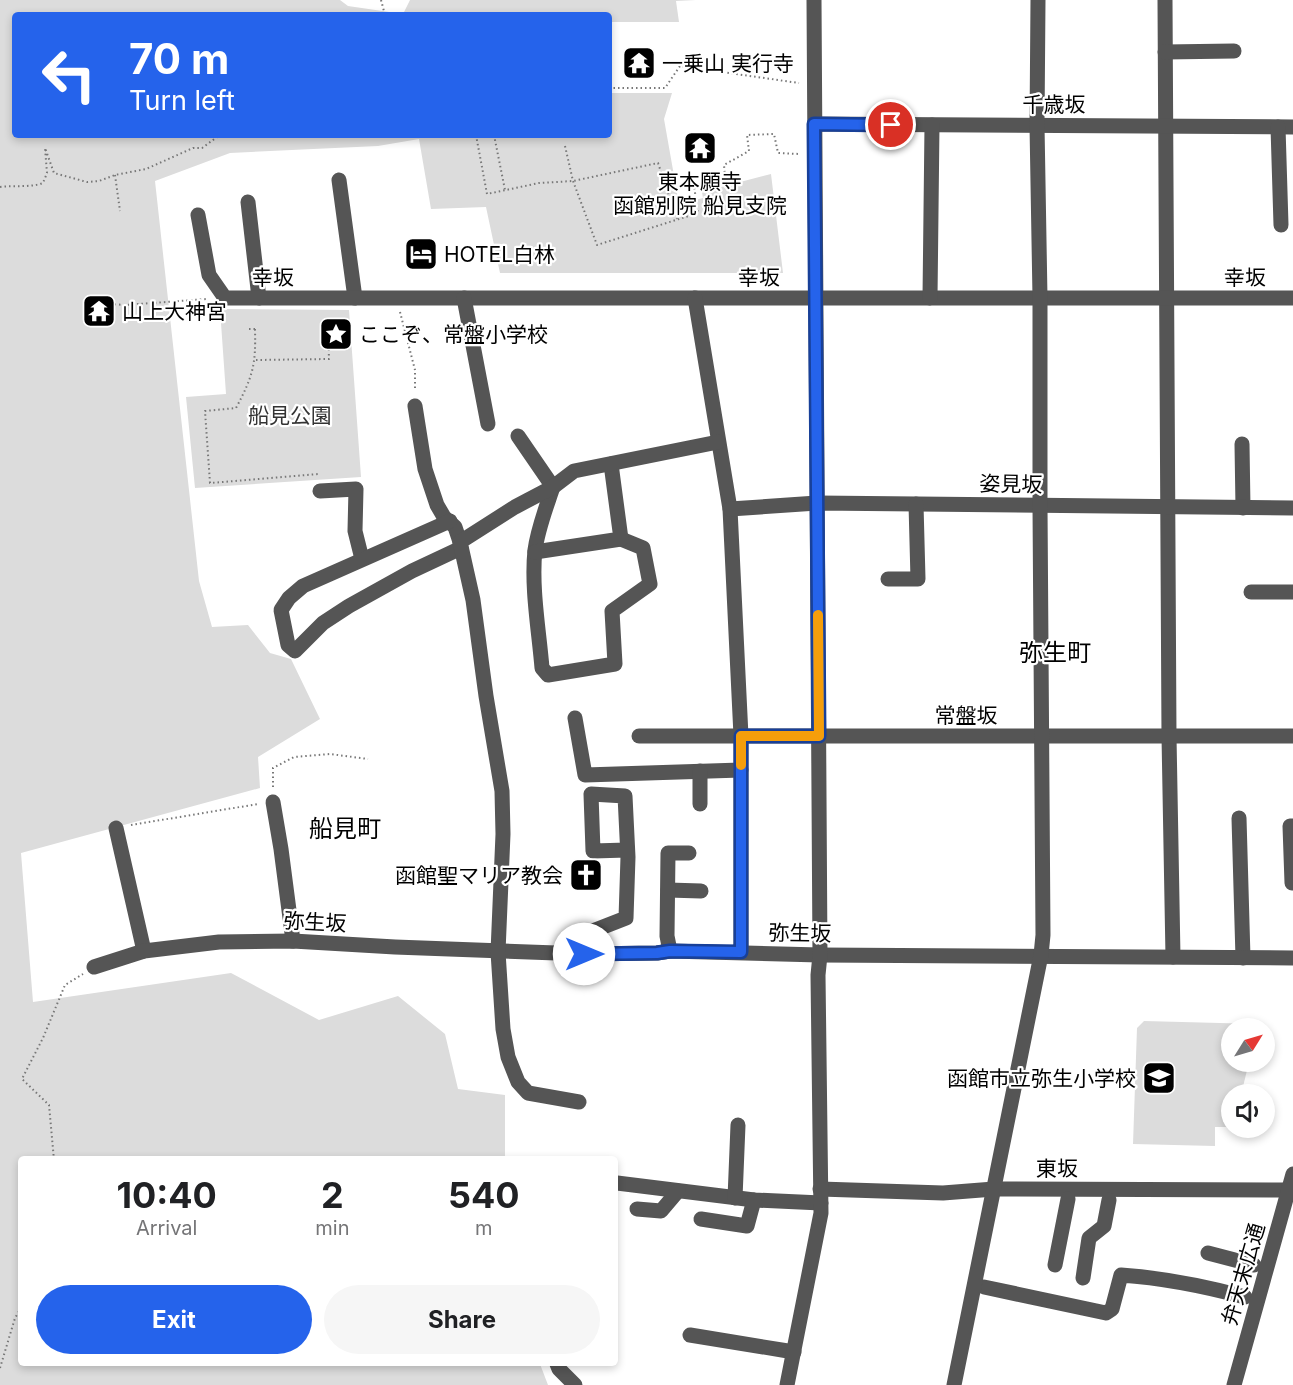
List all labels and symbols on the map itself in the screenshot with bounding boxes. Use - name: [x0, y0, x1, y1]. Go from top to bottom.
- temple icon: 一乗山 実行寺: [621, 45, 657, 81]
- place label: 一乗山 実行寺: [662, 51, 794, 76]
- street label: 千歳坂: [1023, 92, 1086, 117]
- pin: [865, 99, 916, 150]
- temple icon: 東本願寺 函館別院 船見支院: [682, 130, 718, 166]
- place label: 東本願寺 函館別院 船見支院: [613, 169, 787, 218]
- hotel icon: HOTEL白林: [403, 236, 439, 272]
- place label: HOTEL白林: [444, 242, 555, 267]
- street label: 幸坂: [252, 265, 294, 290]
- street label: 幸坂: [738, 265, 780, 290]
- street label: 幸坂: [1224, 265, 1266, 290]
- temple icon: 山上大神宮: [81, 293, 117, 329]
- place label: 山上大神宮: [122, 299, 227, 324]
- place icon: ここぞ、常盤小学校: [318, 316, 354, 352]
- place label: ここぞ、常盤小学校: [359, 322, 548, 347]
- park label: 船見公園: [248, 403, 332, 428]
- street label: 姿見坂: [979, 471, 1043, 497]
- district label: 弥生町: [1019, 638, 1091, 667]
- street label: 常盤坂: [935, 703, 998, 728]
- district label: 船見町: [309, 814, 381, 843]
- church icon: 函館聖マリア教会: [568, 857, 604, 893]
- place label: 函館聖マリア教会: [395, 863, 563, 888]
- street label: 弥生坂: [283, 908, 347, 936]
- street label: 弥生坂: [768, 920, 832, 946]
- position arrow: [552, 922, 616, 986]
- north arrow: [1221, 1018, 1275, 1072]
- school or university icon: 函館市立弥生小学校: [1141, 1060, 1177, 1096]
- place label: 函館市立弥生小学校: [947, 1066, 1136, 1091]
- street label: 東坂: [1036, 1156, 1078, 1181]
- street label: 弁天末広通: [1217, 1220, 1269, 1328]

